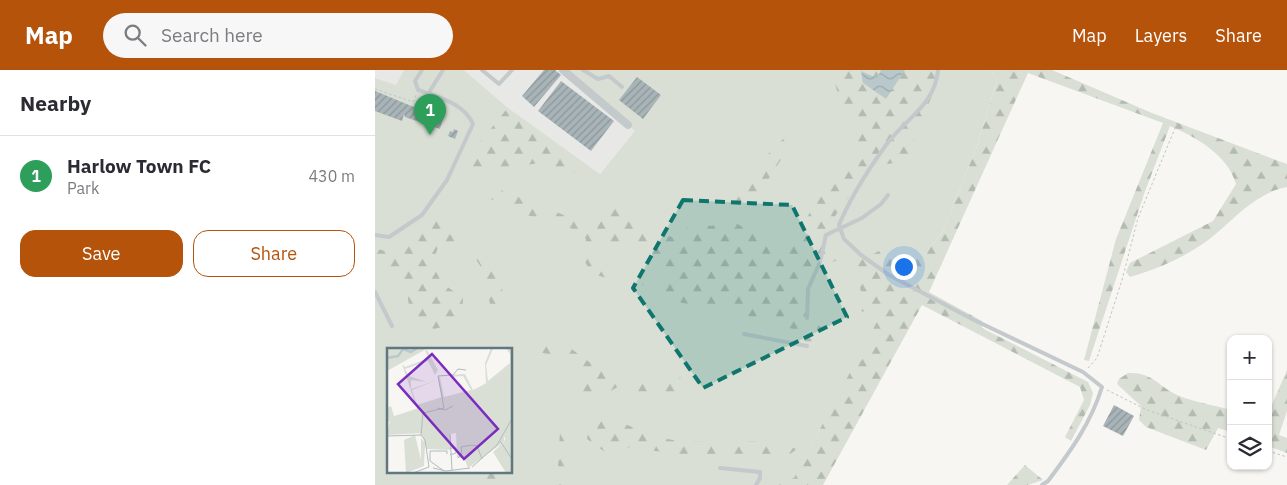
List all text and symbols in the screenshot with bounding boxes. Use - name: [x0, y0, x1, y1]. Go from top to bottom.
- search box: [103, 13, 453, 58]
- text: Map: [25, 19, 73, 51]
- icon: search: [121, 21, 149, 49]
- text: Search here: [161, 23, 263, 47]
- text: Map: [1072, 24, 1107, 47]
- text: Layers: [1135, 24, 1187, 47]
- text: Share: [1215, 24, 1262, 47]
- text: Nearby: [20, 89, 91, 117]
- pin: 1: [414, 94, 446, 135]
- text: Harlow Town FC: [67, 154, 211, 178]
- text: 1: [31, 166, 41, 186]
- text: 430 m: [308, 166, 355, 186]
- text: Park: [67, 178, 99, 198]
- button: Save: [20, 230, 183, 277]
- button: Share: [193, 230, 355, 277]
- your location: [891, 254, 917, 280]
- map controls: [1227, 335, 1272, 470]
- button: +: [1227, 335, 1272, 380]
- inset map: [387, 348, 513, 472]
- button: −: [1227, 380, 1272, 425]
- button: layers: [1227, 425, 1272, 470]

